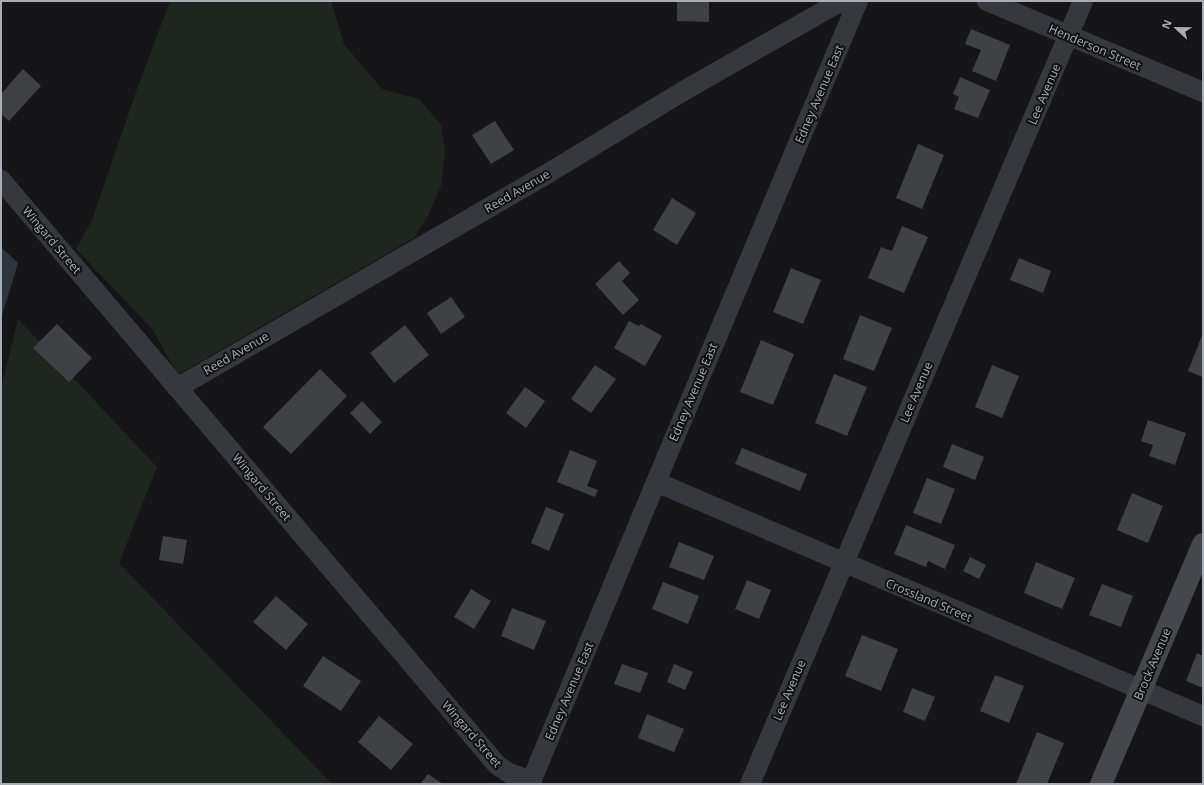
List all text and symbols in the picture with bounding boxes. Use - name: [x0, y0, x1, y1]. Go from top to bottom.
- north arrow: [1156, 8, 1196, 48]
- text: N: [1158, 17, 1175, 31]
- street label: Henderson Street: [1046, 20, 1144, 74]
- street label: Edney Avenue East: [791, 42, 847, 146]
- street label: Lee Avenue: [1024, 61, 1065, 127]
- street label: Reed Avenue: [481, 165, 553, 217]
- street label: Wingard Street: [19, 203, 85, 277]
- street label: Reed Avenue: [200, 327, 272, 379]
- street label: Edney Avenue East: [665, 340, 721, 444]
- street label: Lee Avenue: [896, 359, 937, 425]
- street label: Wingard Street: [229, 450, 295, 524]
- street label: Crossland Street: [883, 574, 975, 626]
- street label: Brock Avenue: [1129, 625, 1175, 703]
- street label: Edney Avenue East: [541, 639, 597, 743]
- street label: Lee Avenue: [769, 657, 810, 723]
- street label: Wingard Street: [438, 697, 506, 771]

